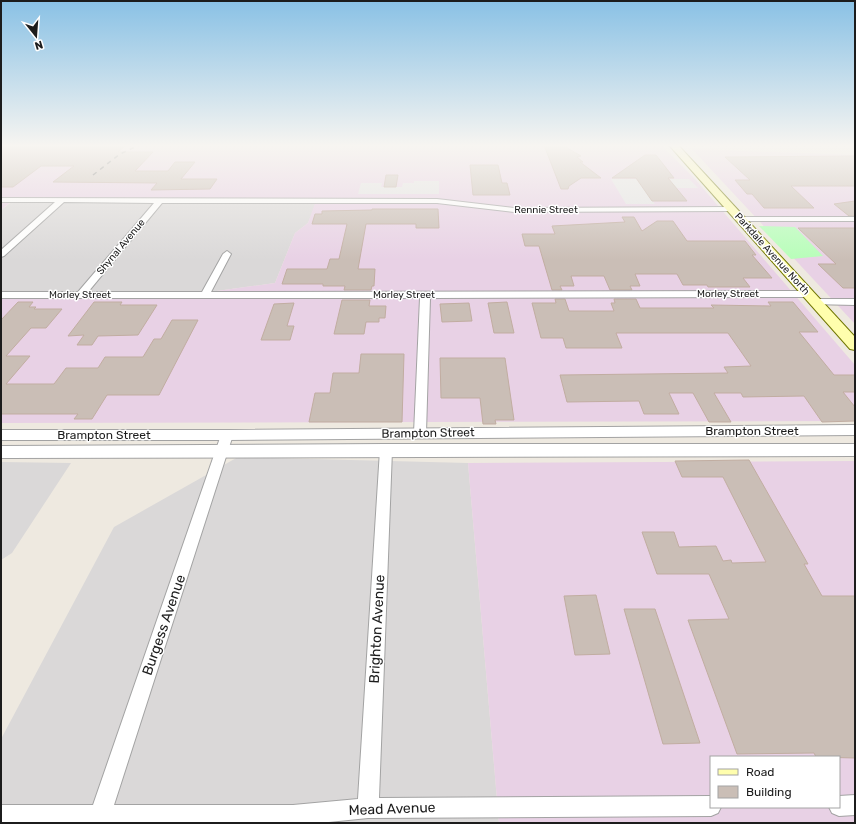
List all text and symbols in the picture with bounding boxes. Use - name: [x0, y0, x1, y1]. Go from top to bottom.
- north arrow: [16, 16, 56, 56]
- text: N: [33, 38, 44, 52]
- street label: Rennie Street: [514, 204, 578, 216]
- street label: Parkdale Avenue North: [732, 211, 812, 297]
- street label: Shynal Avenue: [94, 216, 148, 277]
- street label: Morley Street: [697, 288, 759, 300]
- street label: Morley Street: [49, 289, 111, 301]
- street label: Morley Street: [373, 289, 435, 301]
- street label: Brampton Street: [705, 424, 799, 438]
- street label: Brampton Street: [381, 425, 475, 441]
- street label: Brampton Street: [57, 428, 151, 442]
- street label: Burgess Avenue: [139, 572, 189, 678]
- street label: Brighton Avenue: [366, 574, 388, 684]
- legend: [710, 756, 840, 808]
- text: Road: [746, 765, 774, 779]
- text: Building: [746, 785, 792, 799]
- street label: Mead Avenue: [348, 799, 436, 819]

